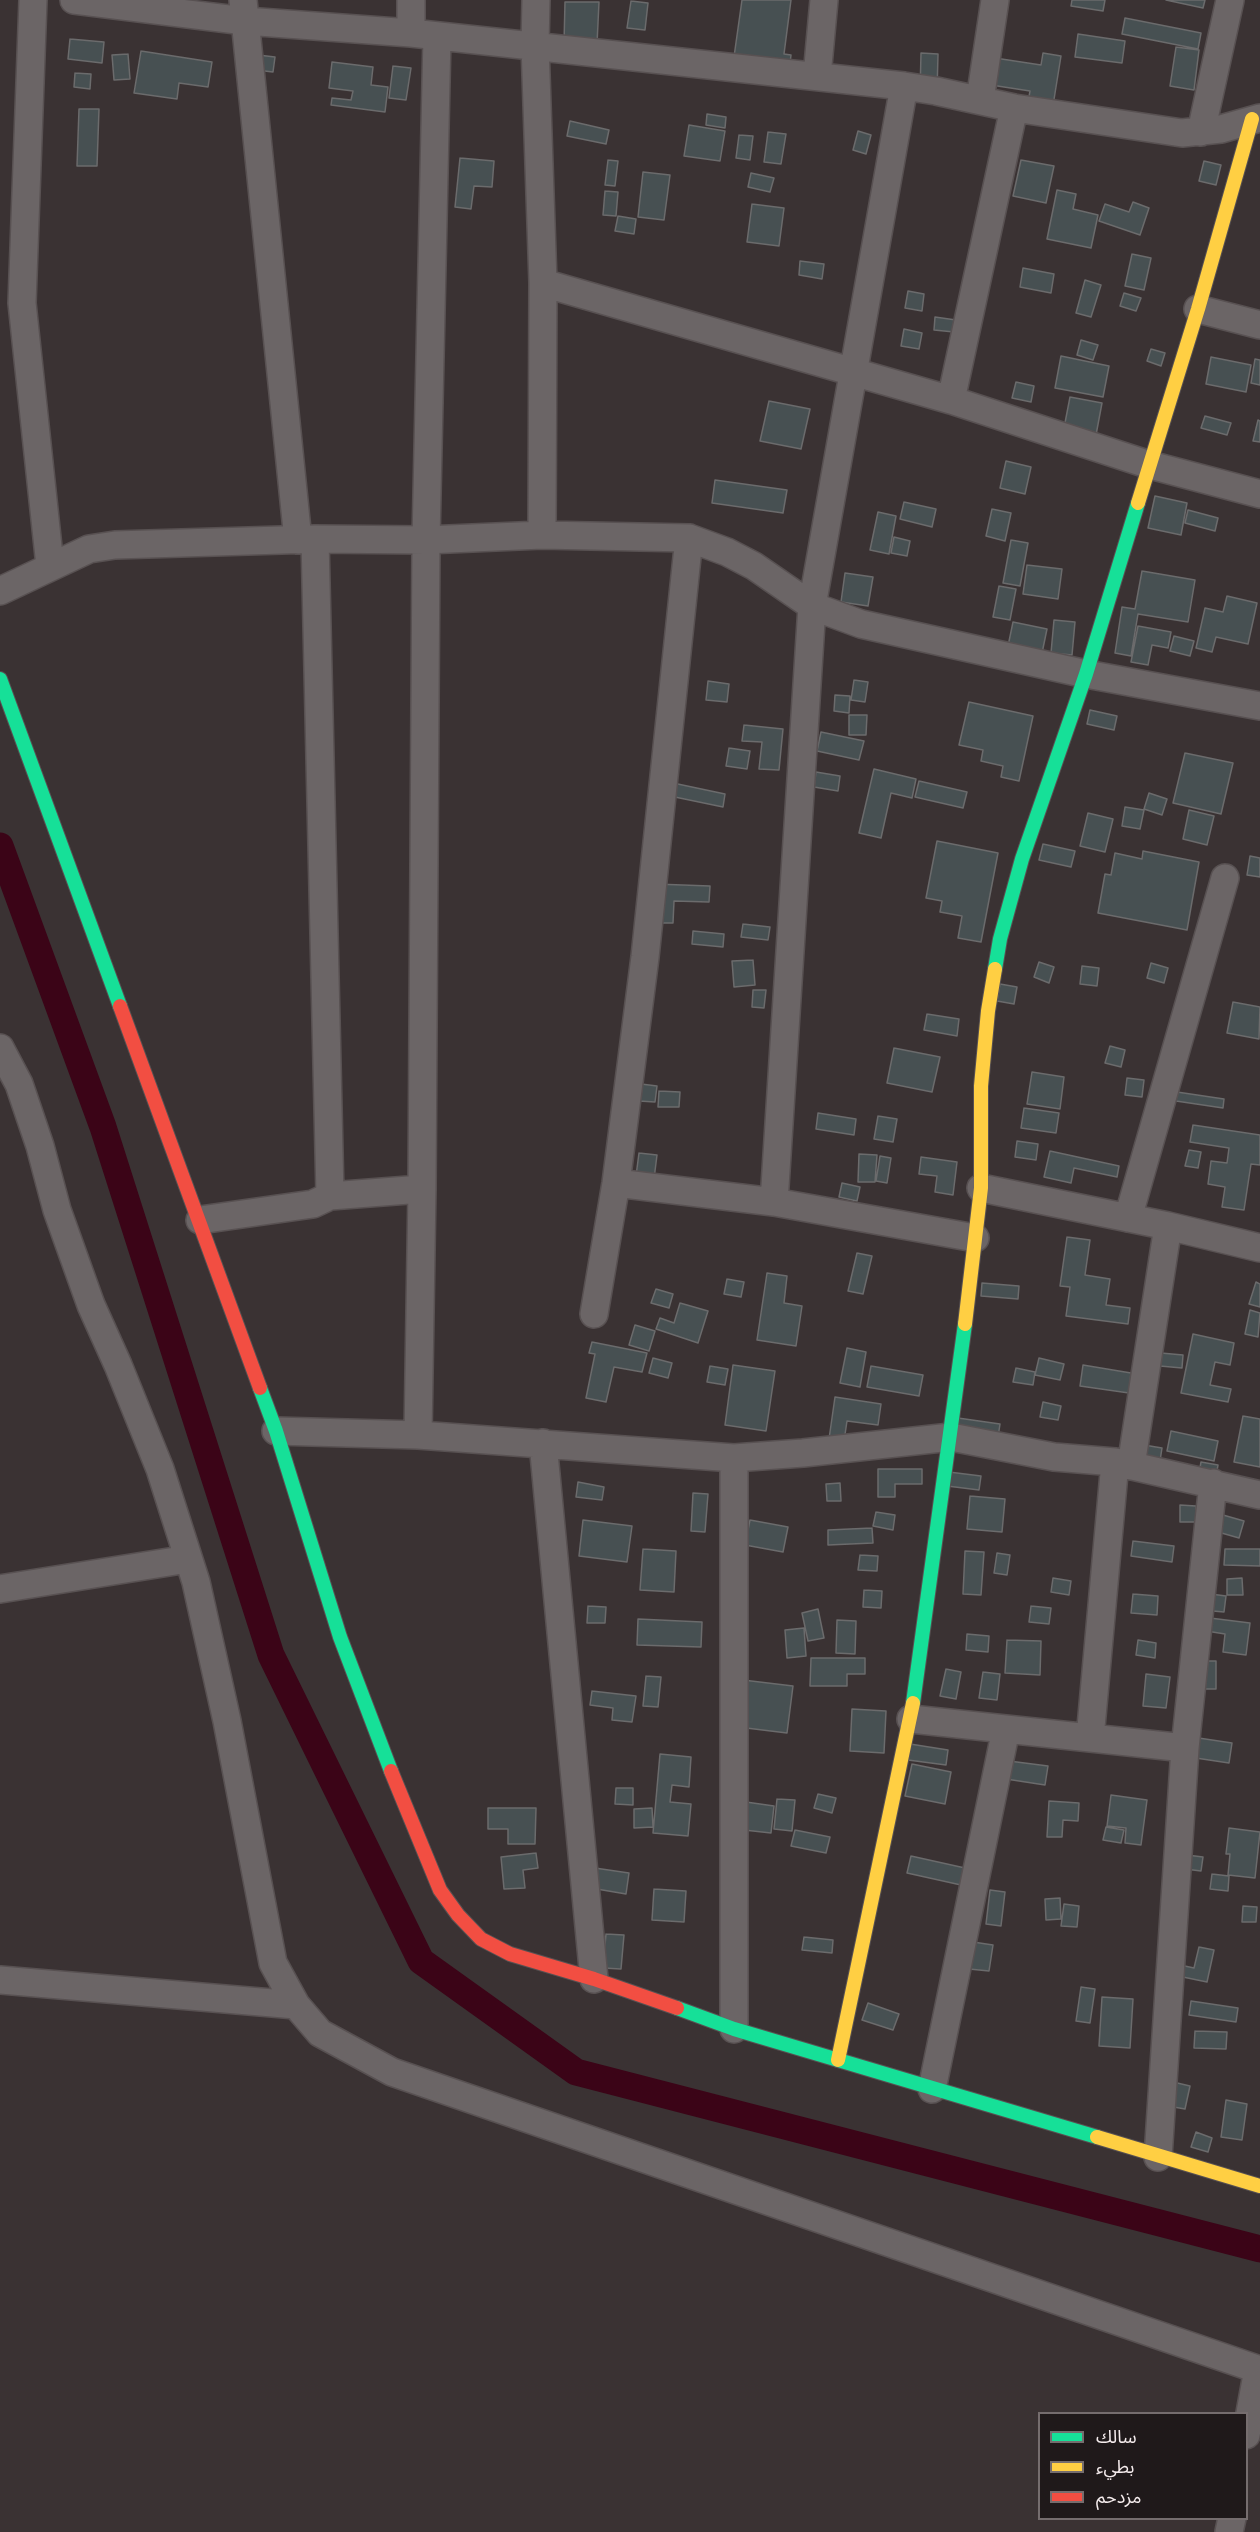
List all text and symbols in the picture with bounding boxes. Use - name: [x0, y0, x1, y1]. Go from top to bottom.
- legend: [1038, 2412, 1248, 2520]
- text: سالك: [1096, 2424, 1137, 2449]
- text: بطيء: [1096, 2454, 1134, 2479]
- text: مزدحم: [1096, 2484, 1141, 2509]

